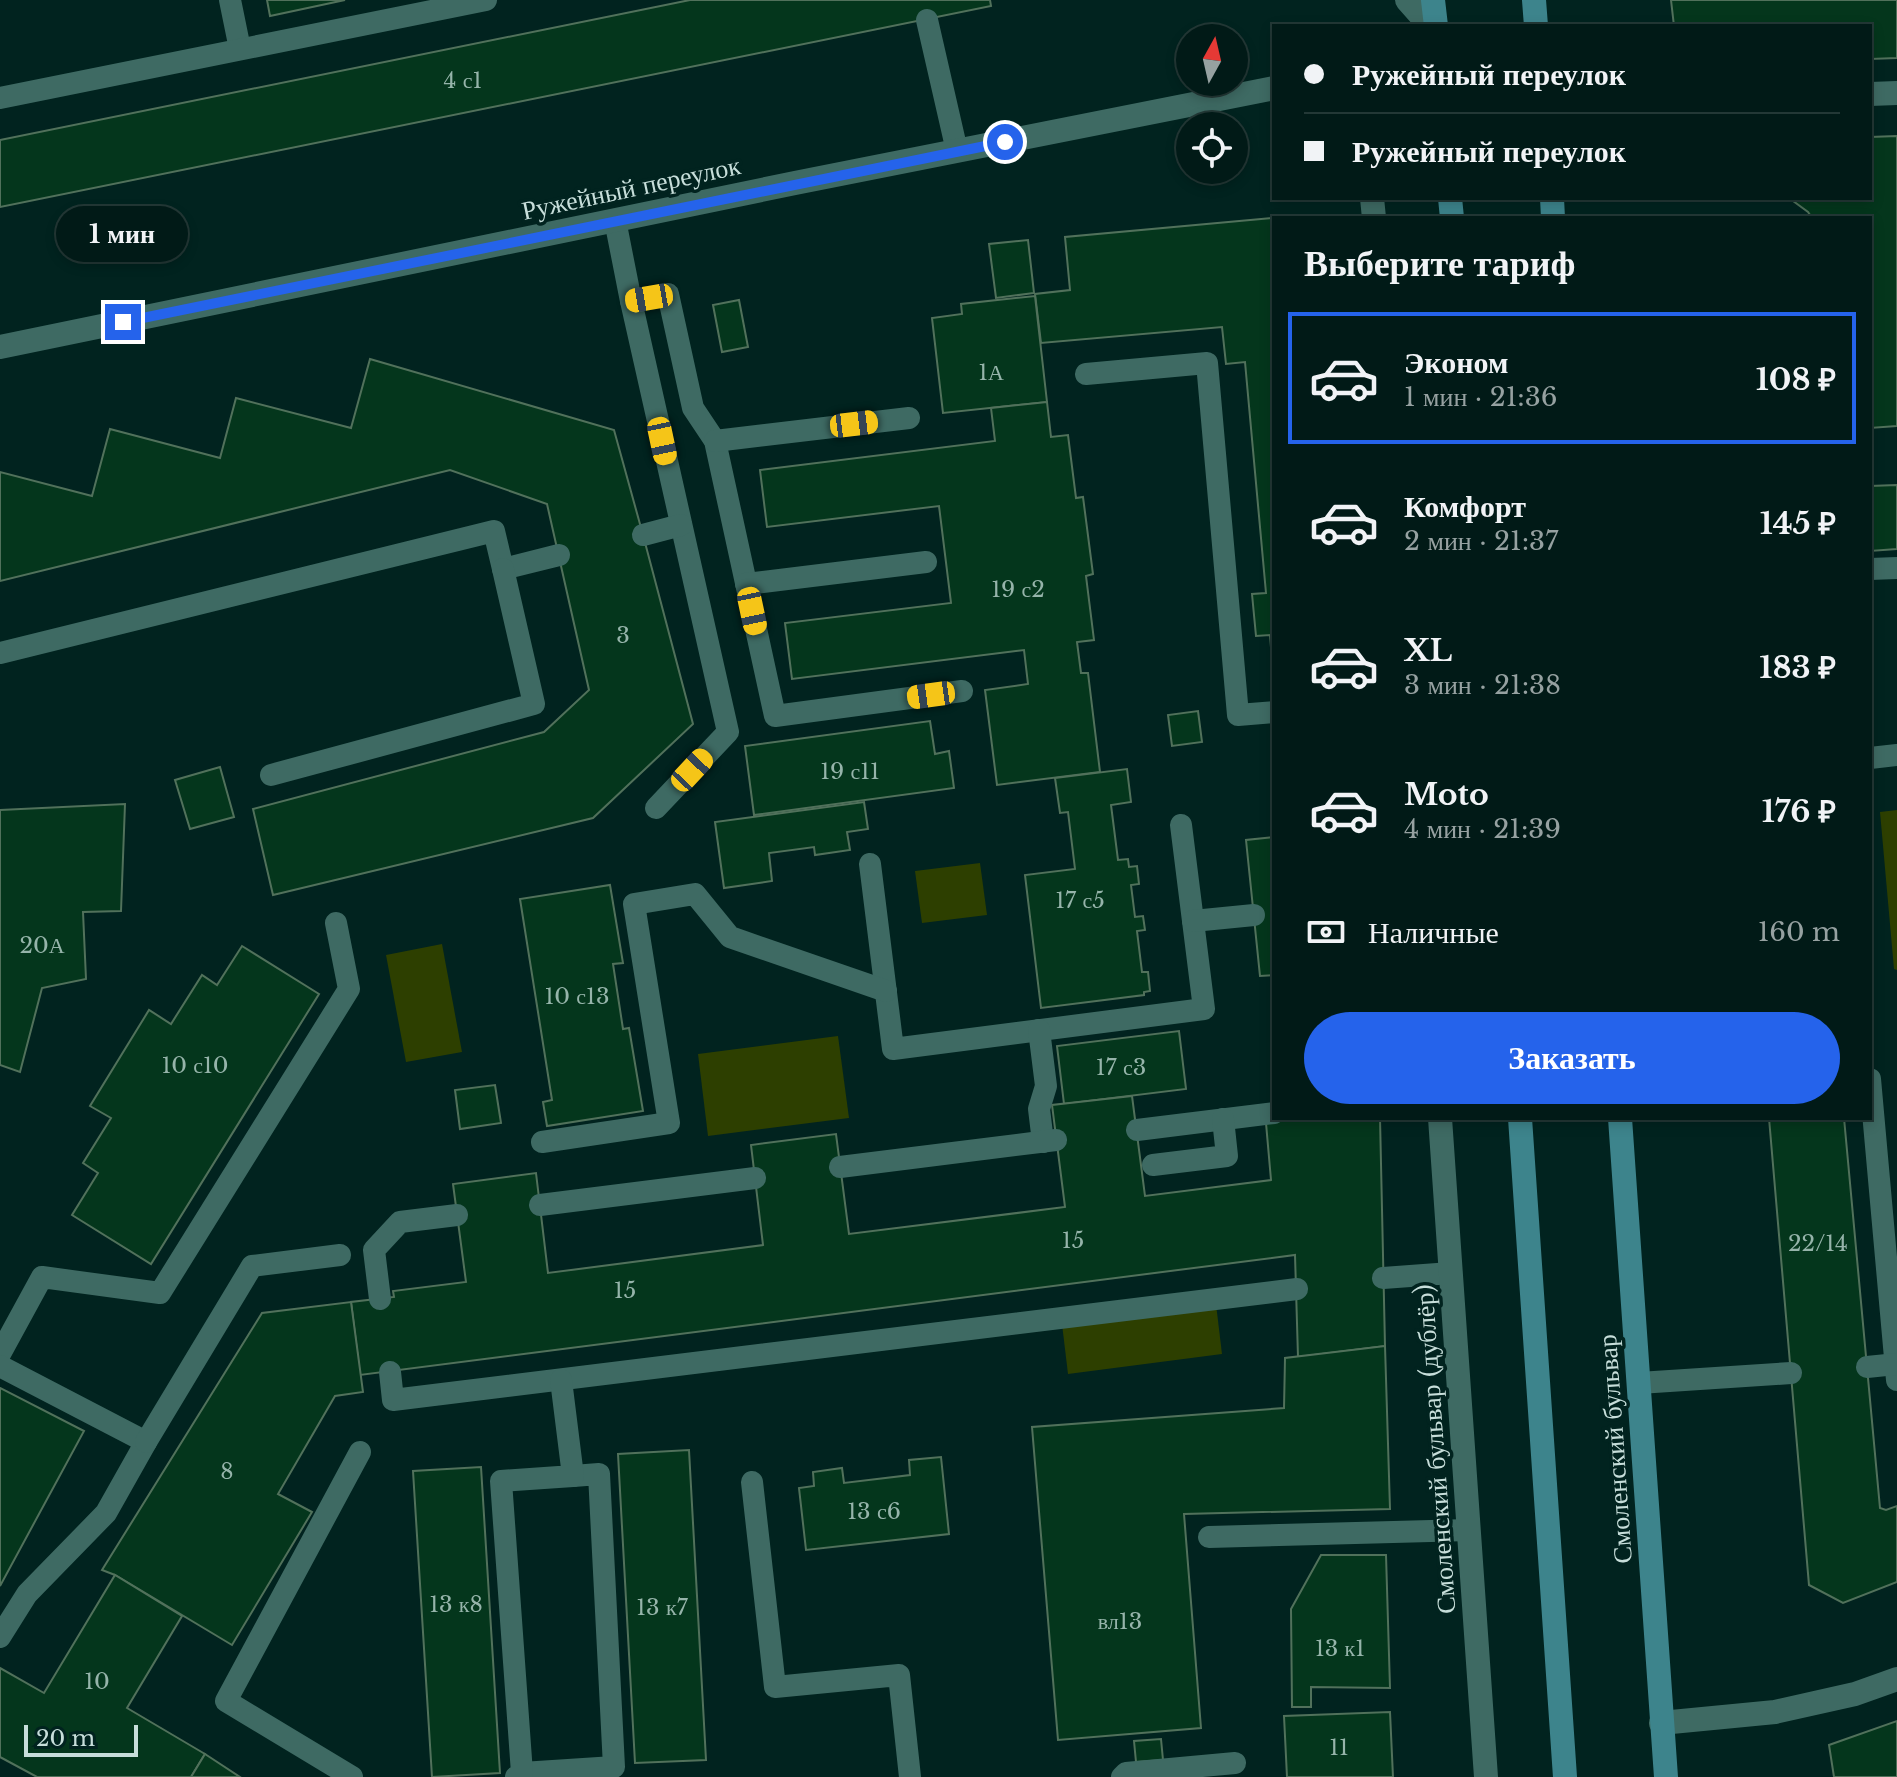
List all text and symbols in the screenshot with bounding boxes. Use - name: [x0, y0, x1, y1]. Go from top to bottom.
- north arrow: [1176, 24, 1248, 96]
- map controls: [1176, 24, 1248, 184]
- text: Ружейный переулок: [1352, 56, 1626, 93]
- house number: 4 с1: [444, 67, 482, 94]
- button: locate: [1176, 112, 1248, 184]
- route start: [987, 124, 1023, 160]
- text: Ружейный переулок: [1352, 133, 1626, 170]
- street label: Ружейный переулок: [519, 149, 744, 227]
- callout: 1 мин: [57, 206, 189, 262]
- text: 1 мин: [89, 218, 155, 250]
- text: Выберите тариф: [1304, 241, 1575, 286]
- car: [623, 282, 675, 314]
- route end: [105, 304, 141, 340]
- icon: car: [1308, 342, 1380, 414]
- text: Эконом: [1404, 344, 1508, 381]
- house number: 1А: [978, 359, 1004, 386]
- text: 108 ₽: [1756, 361, 1836, 398]
- text: 1 мин · 21:36: [1404, 381, 1557, 413]
- car: [829, 409, 879, 439]
- car: [645, 415, 679, 467]
- icon: car: [1308, 486, 1380, 558]
- text: Комфорт: [1404, 488, 1526, 525]
- text: 145 ₽: [1760, 505, 1836, 542]
- text: 2 мин · 21:37: [1404, 525, 1558, 557]
- house number: 19 с2: [991, 576, 1045, 603]
- car: [735, 585, 769, 637]
- house number: 3: [616, 622, 630, 649]
- icon: car: [1308, 630, 1380, 702]
- text: XL: [1404, 632, 1452, 669]
- text: 183 ₽: [1759, 649, 1836, 686]
- text: 3 мин · 21:38: [1404, 669, 1561, 701]
- car: [906, 680, 956, 710]
- car: [667, 744, 717, 796]
- house number: 19 с11: [820, 758, 880, 785]
- icon: car: [1308, 774, 1380, 846]
- text: Moto: [1404, 776, 1489, 813]
- text: 176 ₽: [1762, 793, 1836, 830]
- text: 4 мин · 21:39: [1404, 813, 1561, 845]
- house number: 17 с5: [1055, 887, 1105, 914]
- icon: cash: [1304, 910, 1348, 954]
- text: Наличные: [1368, 914, 1499, 951]
- text: 160 m: [1758, 916, 1840, 948]
- house number: 20А: [19, 932, 65, 959]
- house number: 10 с13: [545, 983, 609, 1010]
- button: Заказать: [1304, 1012, 1840, 1104]
- house number: 10 с10: [161, 1052, 229, 1079]
- house number: 17 с3: [1096, 1054, 1146, 1081]
- house number: 15: [1062, 1227, 1084, 1254]
- house number: 22/14: [1788, 1230, 1848, 1257]
- house number: 15: [614, 1277, 636, 1304]
- street label: Смоленский бульвар (дублёр): [1408, 1283, 1462, 1615]
- street label: Смоленский бульвар: [1591, 1333, 1639, 1565]
- house number: 8: [220, 1458, 234, 1485]
- house number: 13 с6: [847, 1498, 901, 1525]
- house number: 13 к8: [429, 1591, 483, 1618]
- house number: 13 к7: [636, 1594, 689, 1621]
- house number: вл13: [1098, 1608, 1142, 1635]
- house number: 13 к1: [1315, 1635, 1365, 1662]
- house number: 10: [84, 1668, 110, 1695]
- scale bar: [24, 1721, 138, 1757]
- text: 20 m: [36, 1725, 95, 1752]
- house number: 11: [1329, 1734, 1349, 1761]

